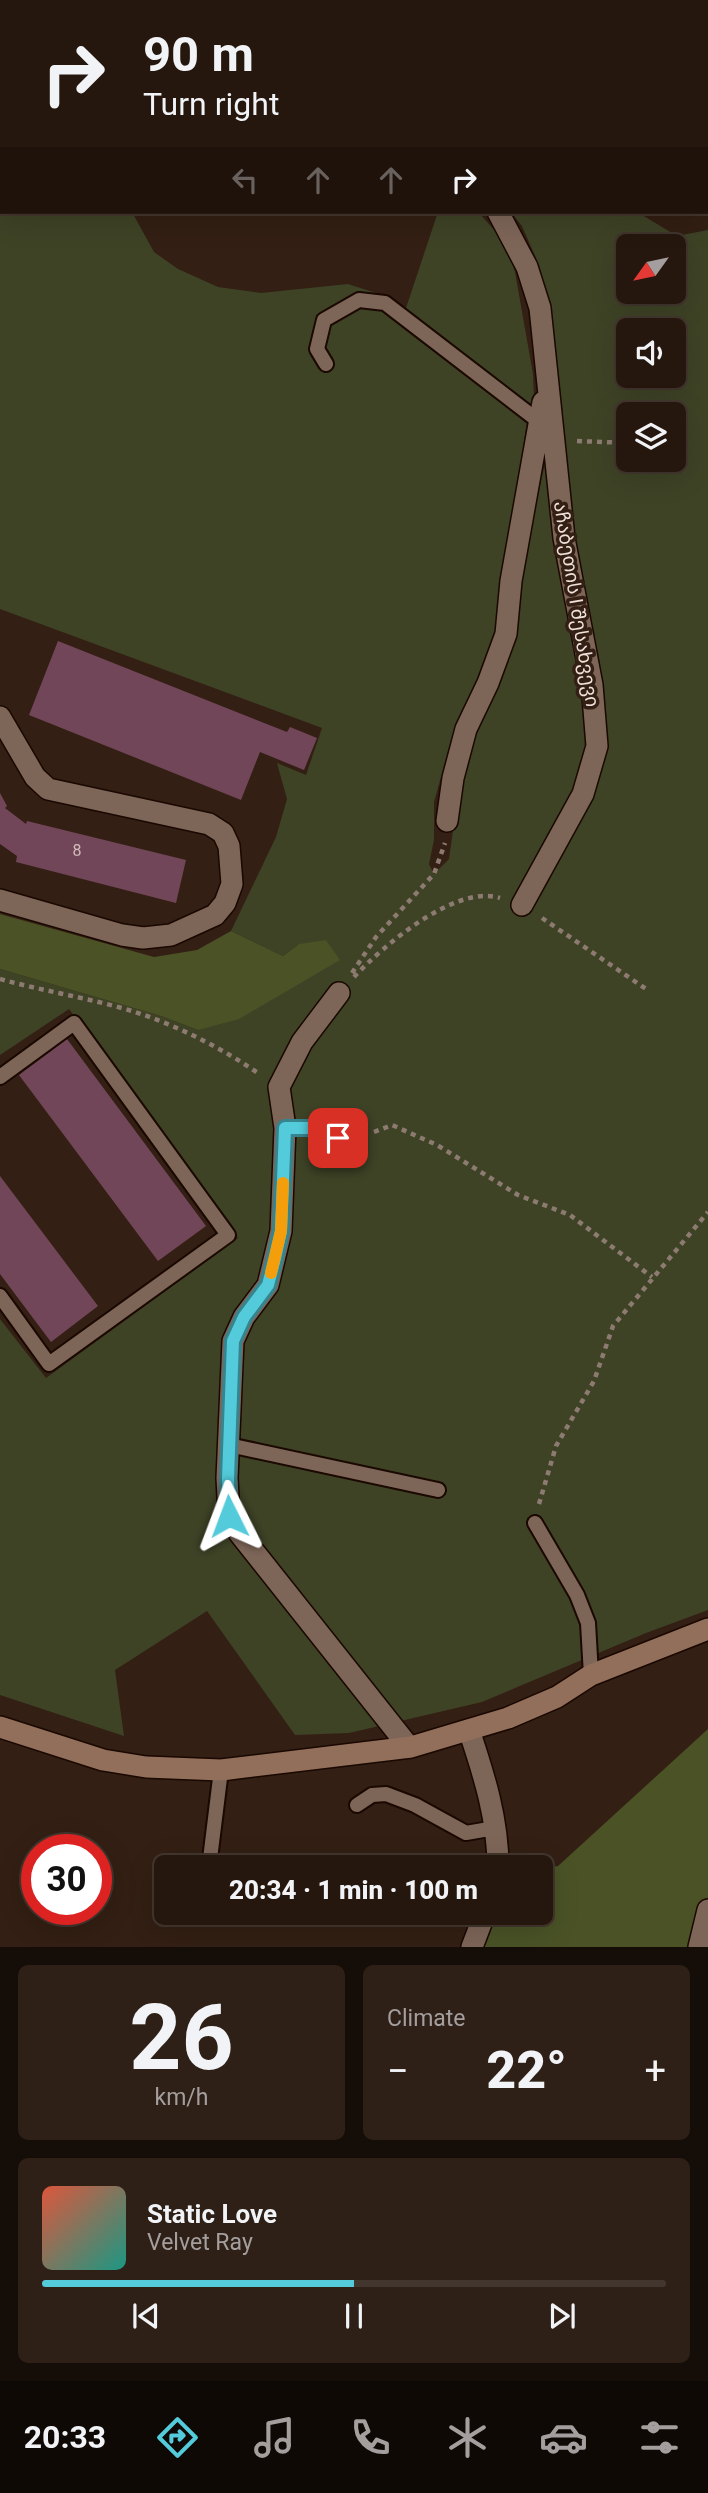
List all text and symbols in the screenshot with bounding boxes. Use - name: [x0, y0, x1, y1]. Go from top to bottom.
- text: 90 m: [143, 26, 254, 83]
- icon: right: [28, 28, 119, 119]
- text: Turn right: [143, 85, 279, 123]
- icon: left: [226, 161, 264, 199]
- icon: ahead: [299, 161, 337, 199]
- icon: ahead: [372, 161, 410, 199]
- icon: right: [445, 161, 483, 199]
- north arrow: [616, 234, 686, 304]
- map controls: [616, 234, 686, 472]
- button: sound: [616, 318, 686, 388]
- button: layers: [616, 402, 686, 472]
- street label: აჩაბეთის I შესახვევი: [549, 500, 604, 708]
- house number: 8: [73, 841, 82, 860]
- pin: [308, 1108, 368, 1168]
- icon: arrive: [319, 1119, 357, 1157]
- position arrow: [192, 1479, 266, 1553]
- speed limit sign: 30: [21, 1834, 112, 1925]
- text: 20:34 · 1 min · 100 m: [229, 1875, 478, 1905]
- text: 26: [129, 1985, 234, 2091]
- text: Climate: [387, 2005, 466, 2032]
- text: 22°: [486, 2040, 567, 2101]
- text: −: [387, 2049, 409, 2093]
- text: +: [644, 2049, 666, 2093]
- text: km/h: [155, 2084, 209, 2111]
- text: Static Love: [147, 2199, 277, 2229]
- text: Velvet Ray: [147, 2229, 253, 2256]
- icon: previous: [127, 2297, 165, 2335]
- icon: pause: [335, 2297, 373, 2335]
- icon: next: [543, 2297, 581, 2335]
- icon: directions: [153, 2413, 202, 2462]
- icon: music: [250, 2413, 299, 2462]
- icon: phone: [346, 2413, 395, 2462]
- icon: climate: [443, 2413, 492, 2462]
- icon: car: [539, 2413, 588, 2462]
- icon: filters: [635, 2413, 684, 2462]
- text: 20:33: [24, 2418, 106, 2456]

